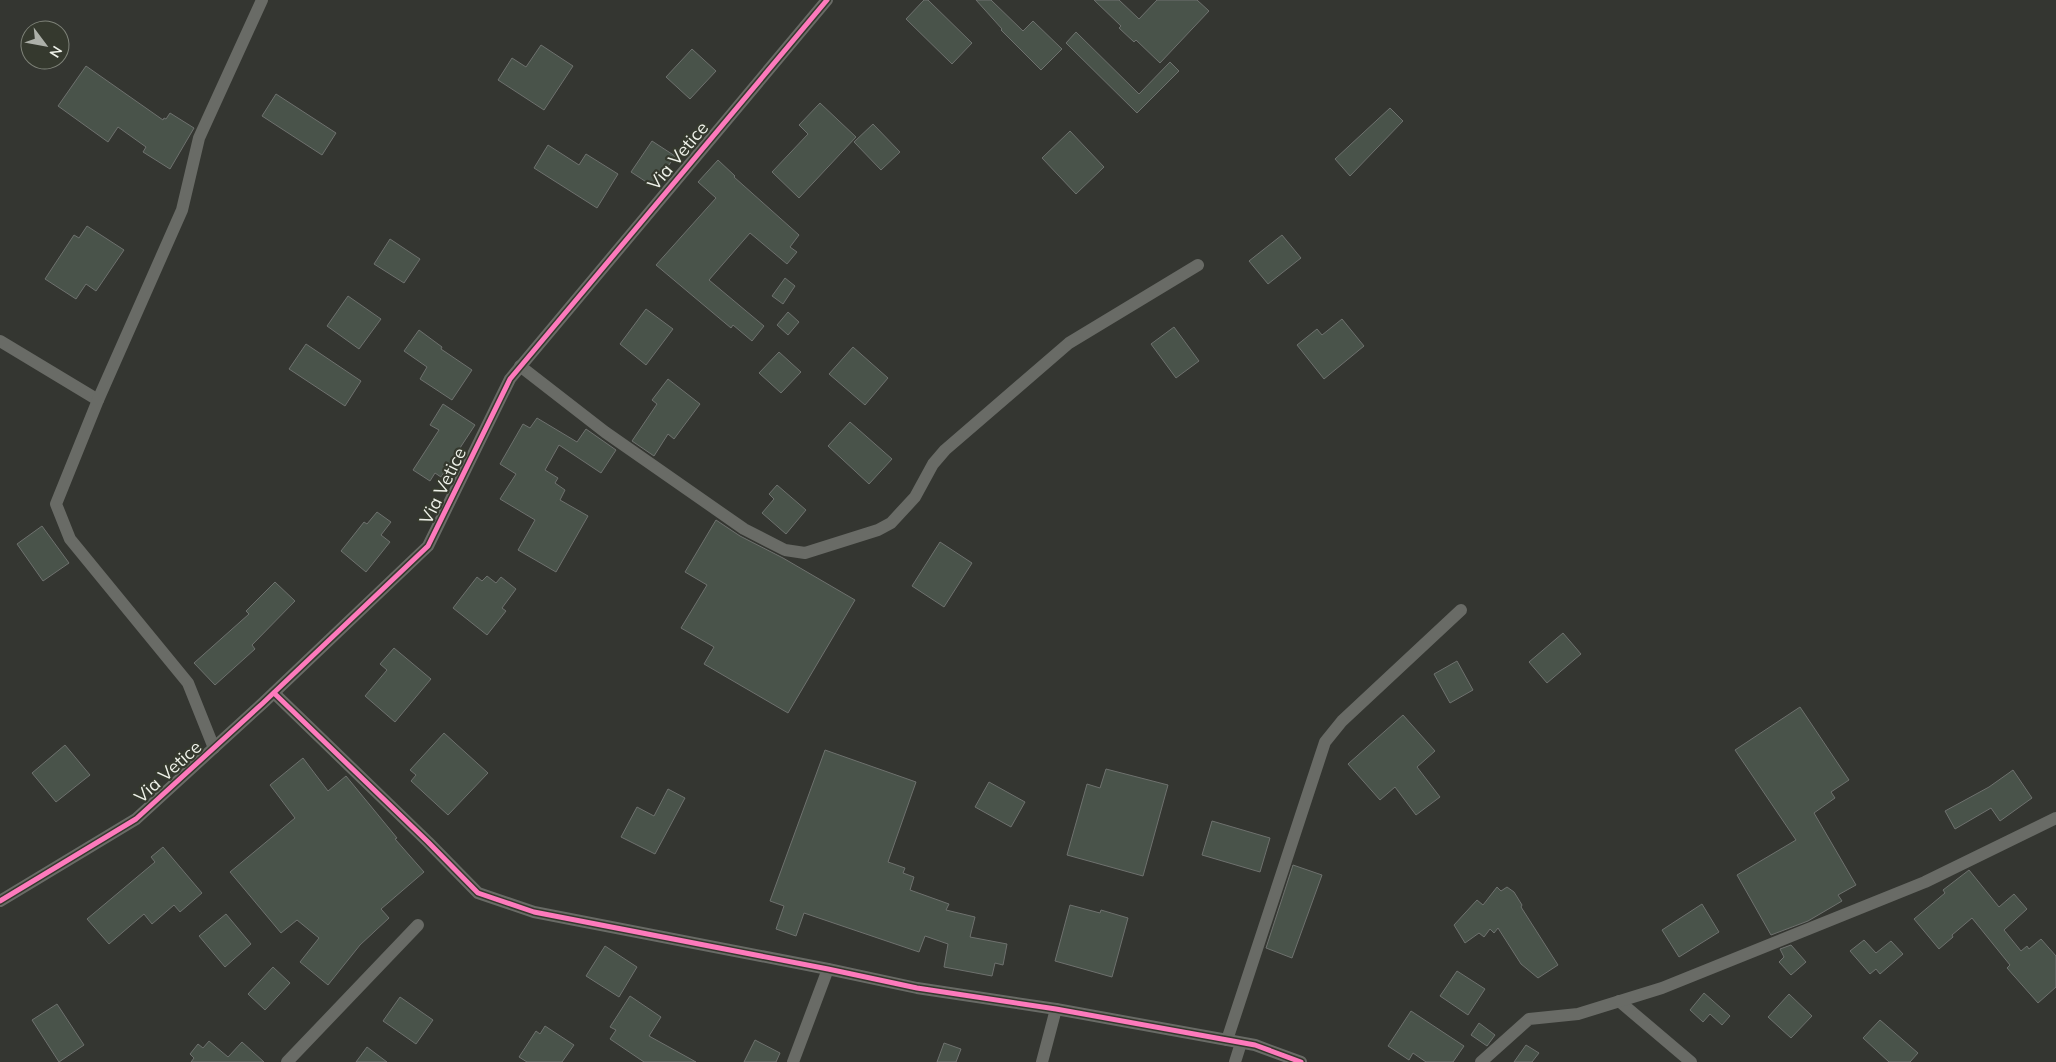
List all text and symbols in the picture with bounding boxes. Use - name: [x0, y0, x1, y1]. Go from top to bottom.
- north arrow: [20, 20, 70, 70]
- text: N: [46, 43, 66, 61]
- street label: Via Vetice: [642, 117, 713, 195]
- street label: Via Vetice: [414, 444, 471, 528]
- street label: Via Vetice: [129, 735, 206, 808]

